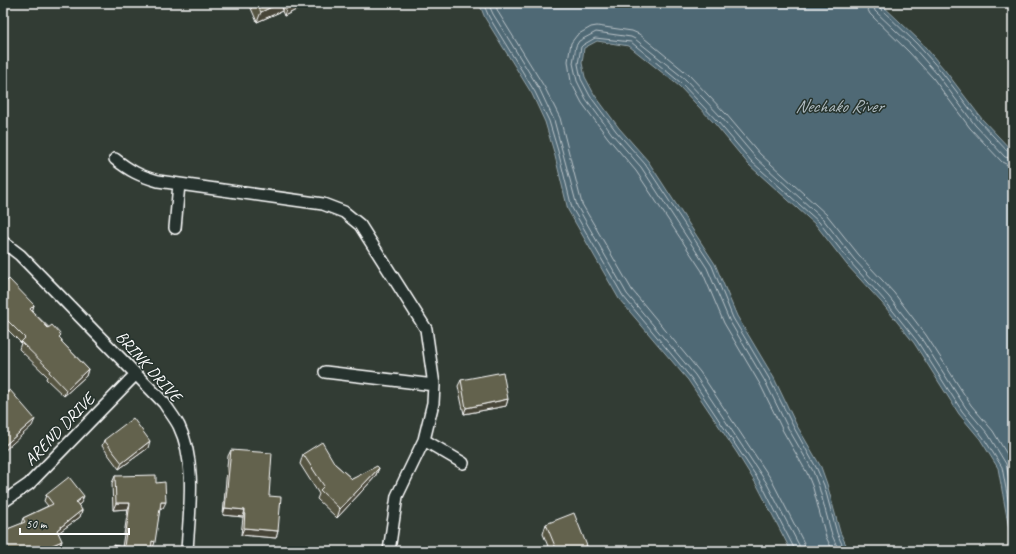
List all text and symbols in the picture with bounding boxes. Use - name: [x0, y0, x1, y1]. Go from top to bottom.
- water label: Nechako River: [795, 95, 885, 117]
- street label: BRINK DRIVE: [111, 326, 188, 408]
- street label: AREND DRIVE: [20, 387, 100, 470]
- scale bar: [20, 510, 129, 536]
- text: 50 m: [26, 516, 48, 532]

